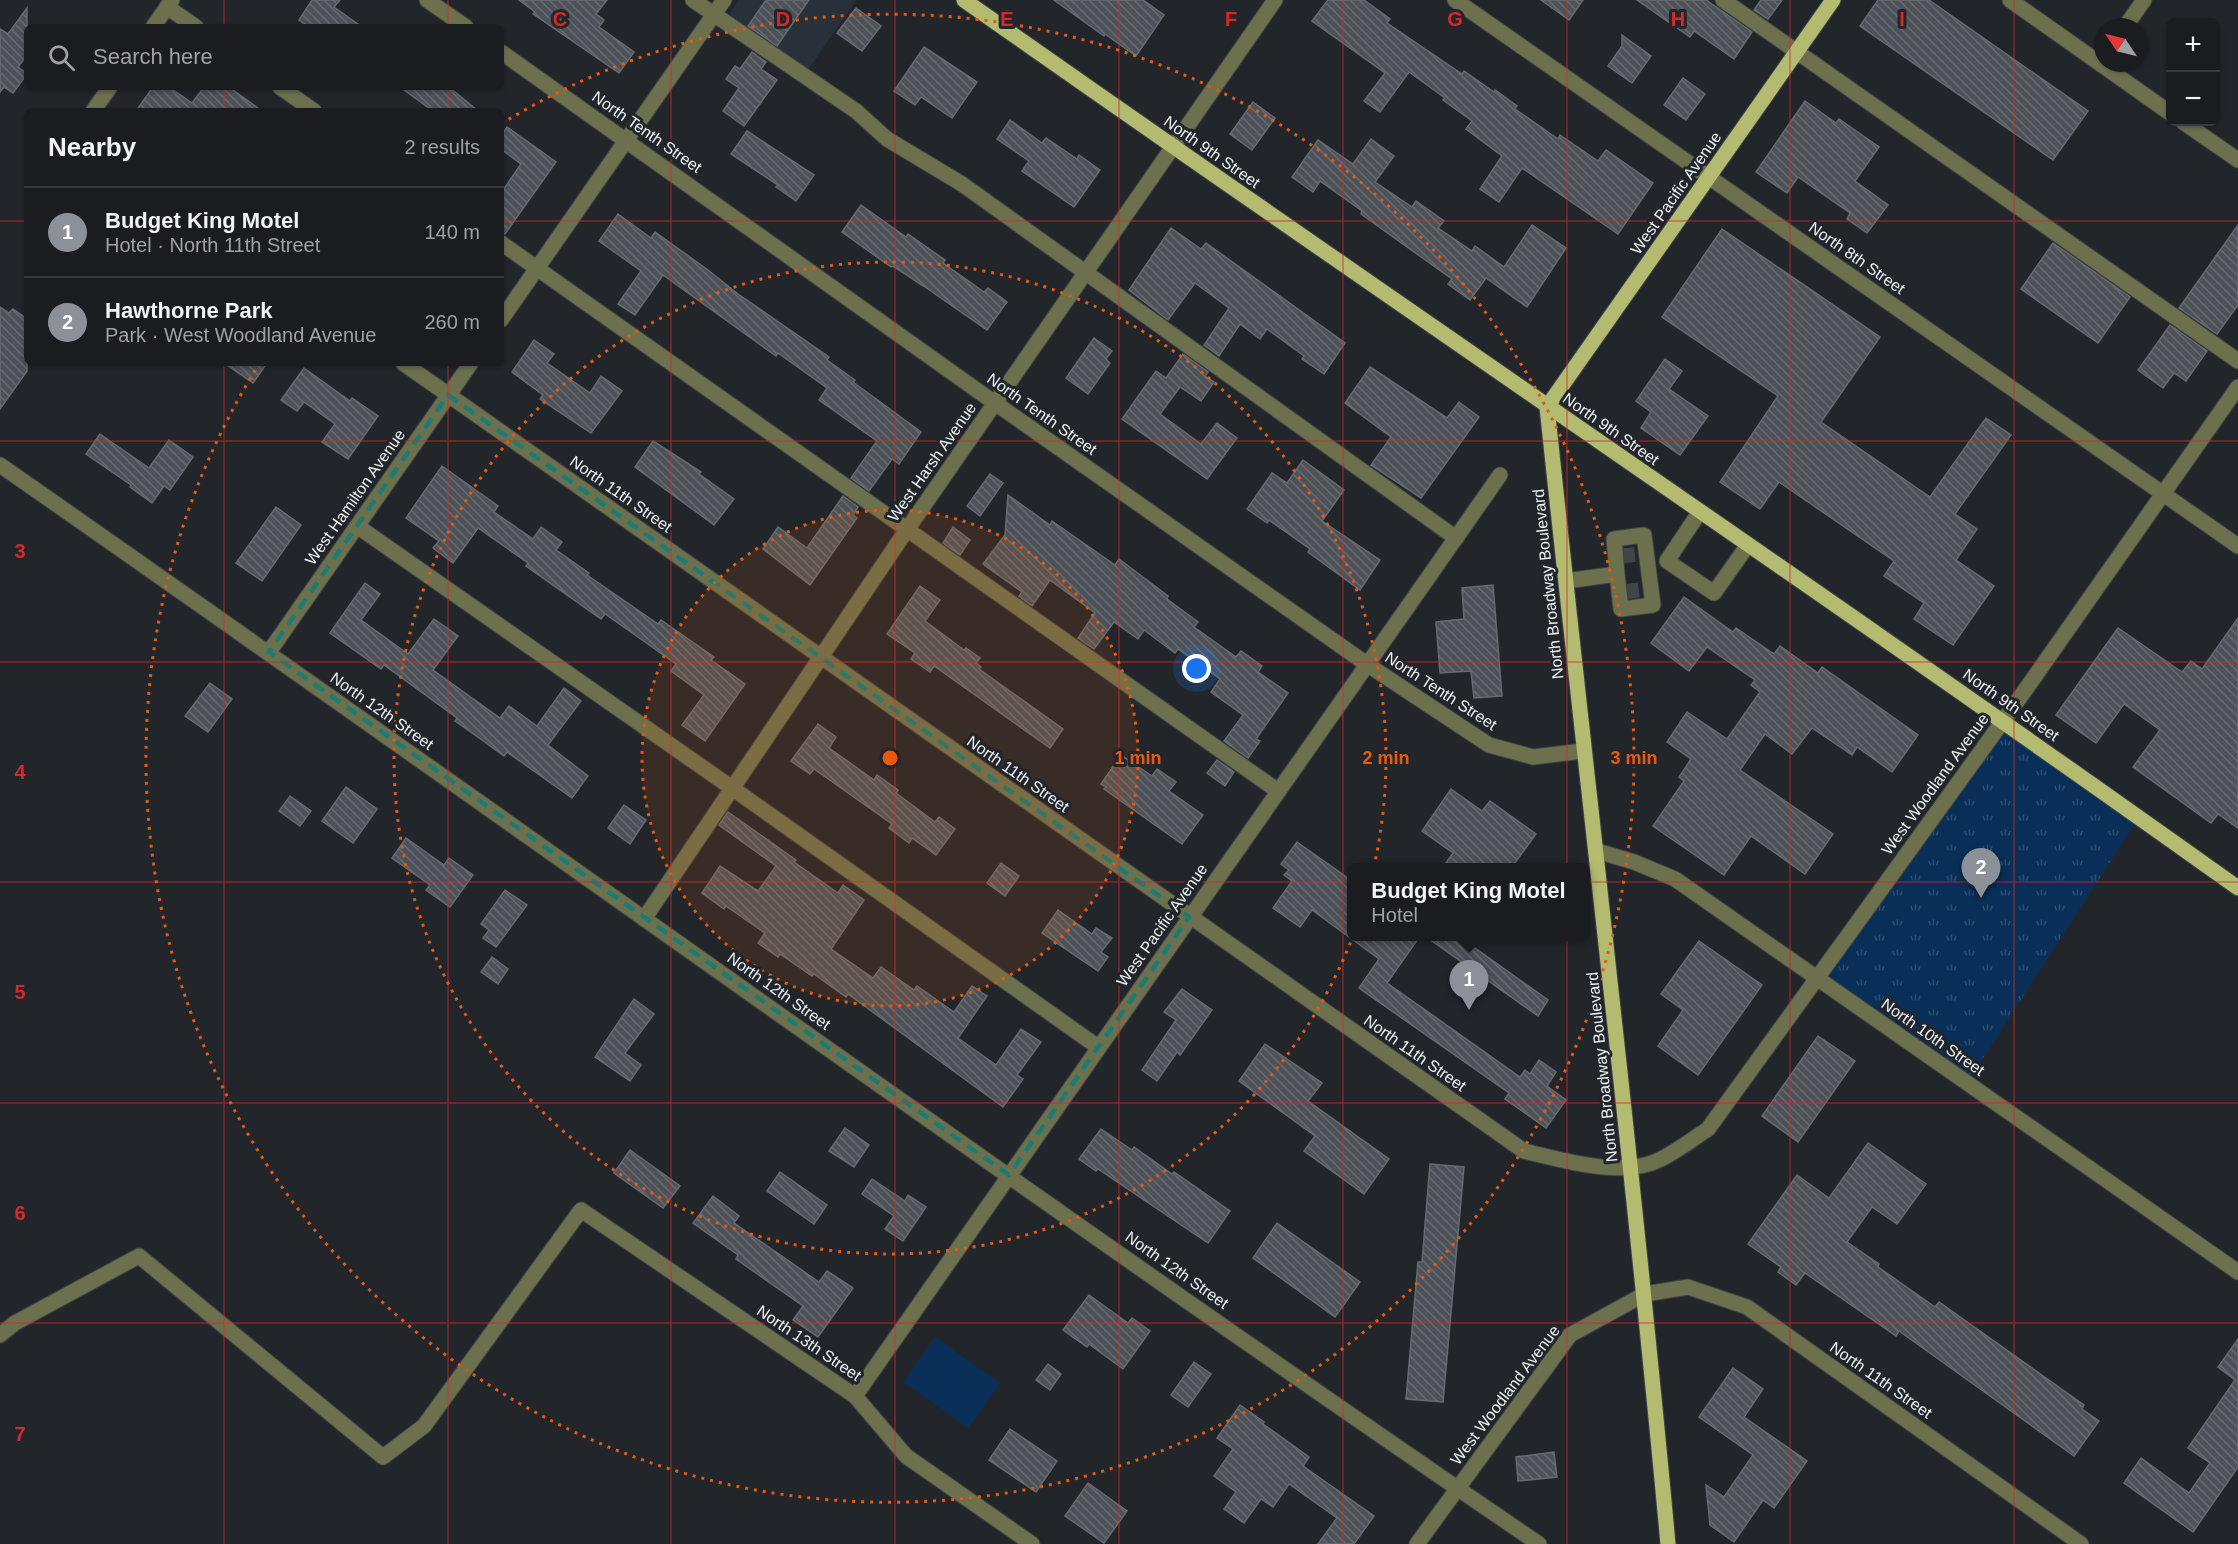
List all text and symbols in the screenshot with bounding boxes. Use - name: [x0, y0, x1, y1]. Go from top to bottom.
- text: C: [553, 8, 567, 30]
- text: D: [776, 8, 790, 30]
- text: E: [1000, 8, 1014, 30]
- text: F: [1225, 8, 1237, 30]
- text: G: [1447, 8, 1463, 30]
- text: H: [1671, 8, 1685, 30]
- text: I: [1899, 8, 1905, 30]
- north arrow: [2094, 18, 2148, 72]
- map controls: [2166, 18, 2220, 126]
- button: +: [2166, 18, 2220, 72]
- search box: [24, 24, 504, 90]
- icon: search: [45, 41, 78, 74]
- text: Search here: [93, 44, 213, 69]
- button: −: [2166, 72, 2220, 126]
- street label: North Tenth Street: [589, 88, 705, 176]
- street label: North 9th Street: [1161, 113, 1264, 192]
- street label: West Pacific Avenue: [1627, 129, 1725, 257]
- text: Nearby: [48, 132, 136, 162]
- text: 2 results: [404, 136, 480, 158]
- text: Budget King Motel: [105, 208, 299, 233]
- street label: North 8th Street: [1806, 219, 1909, 298]
- text: 1: [62, 221, 73, 243]
- text: 140 m: [424, 221, 480, 243]
- text: Hotel · North 11th Street: [105, 234, 320, 256]
- text: Hawthorne Park: [105, 298, 273, 323]
- text: 2: [62, 311, 73, 333]
- text: 260 m: [424, 311, 480, 333]
- text: Park · West Woodland Avenue: [105, 324, 376, 346]
- street label: North Tenth Street: [984, 370, 1100, 458]
- street label: North 9th Street: [1560, 390, 1663, 469]
- street label: West Harsh Avenue: [885, 399, 979, 525]
- street label: West Hamilton Avenue: [302, 426, 408, 568]
- street label: North 11th Street: [567, 452, 676, 536]
- street label: North Broadway Boulevard: [1530, 488, 1566, 680]
- text: 3: [14, 540, 26, 562]
- street label: North Tenth Street: [1382, 649, 1500, 734]
- your location: [1182, 654, 1211, 683]
- street label: North 9th Street: [1960, 666, 2063, 745]
- street label: North 12th Street: [327, 669, 437, 753]
- street label: West Woodland Avenue: [1878, 710, 1992, 858]
- street label: North 11th Street: [964, 732, 1073, 816]
- centre of rings: [880, 748, 900, 768]
- text: 1 min: [1114, 748, 1162, 768]
- text: 2 min: [1362, 748, 1410, 768]
- text: 3 min: [1610, 748, 1658, 768]
- text: 4: [14, 761, 26, 783]
- pin: 2: [1962, 848, 2000, 898]
- street label: West Pacific Avenue: [1113, 861, 1211, 989]
- popup: [1347, 863, 1590, 941]
- text: Budget King Motel: [1371, 878, 1566, 903]
- text: Hotel: [1371, 904, 1418, 926]
- street label: North 12th Street: [724, 949, 834, 1033]
- pin: 1: [1450, 960, 1488, 1010]
- street label: North Broadway Boulevard: [1584, 971, 1620, 1163]
- text: 5: [14, 981, 26, 1003]
- street label: North 10th Street: [1878, 995, 1988, 1079]
- street label: North 11th Street: [1361, 1011, 1470, 1095]
- text: 6: [14, 1202, 26, 1224]
- street label: North 12th Street: [1122, 1228, 1232, 1312]
- street label: North 13th Street: [754, 1302, 865, 1384]
- street label: West Woodland Avenue: [1447, 1322, 1563, 1468]
- street label: North 11th Street: [1827, 1338, 1936, 1422]
- text: 7: [14, 1423, 26, 1445]

